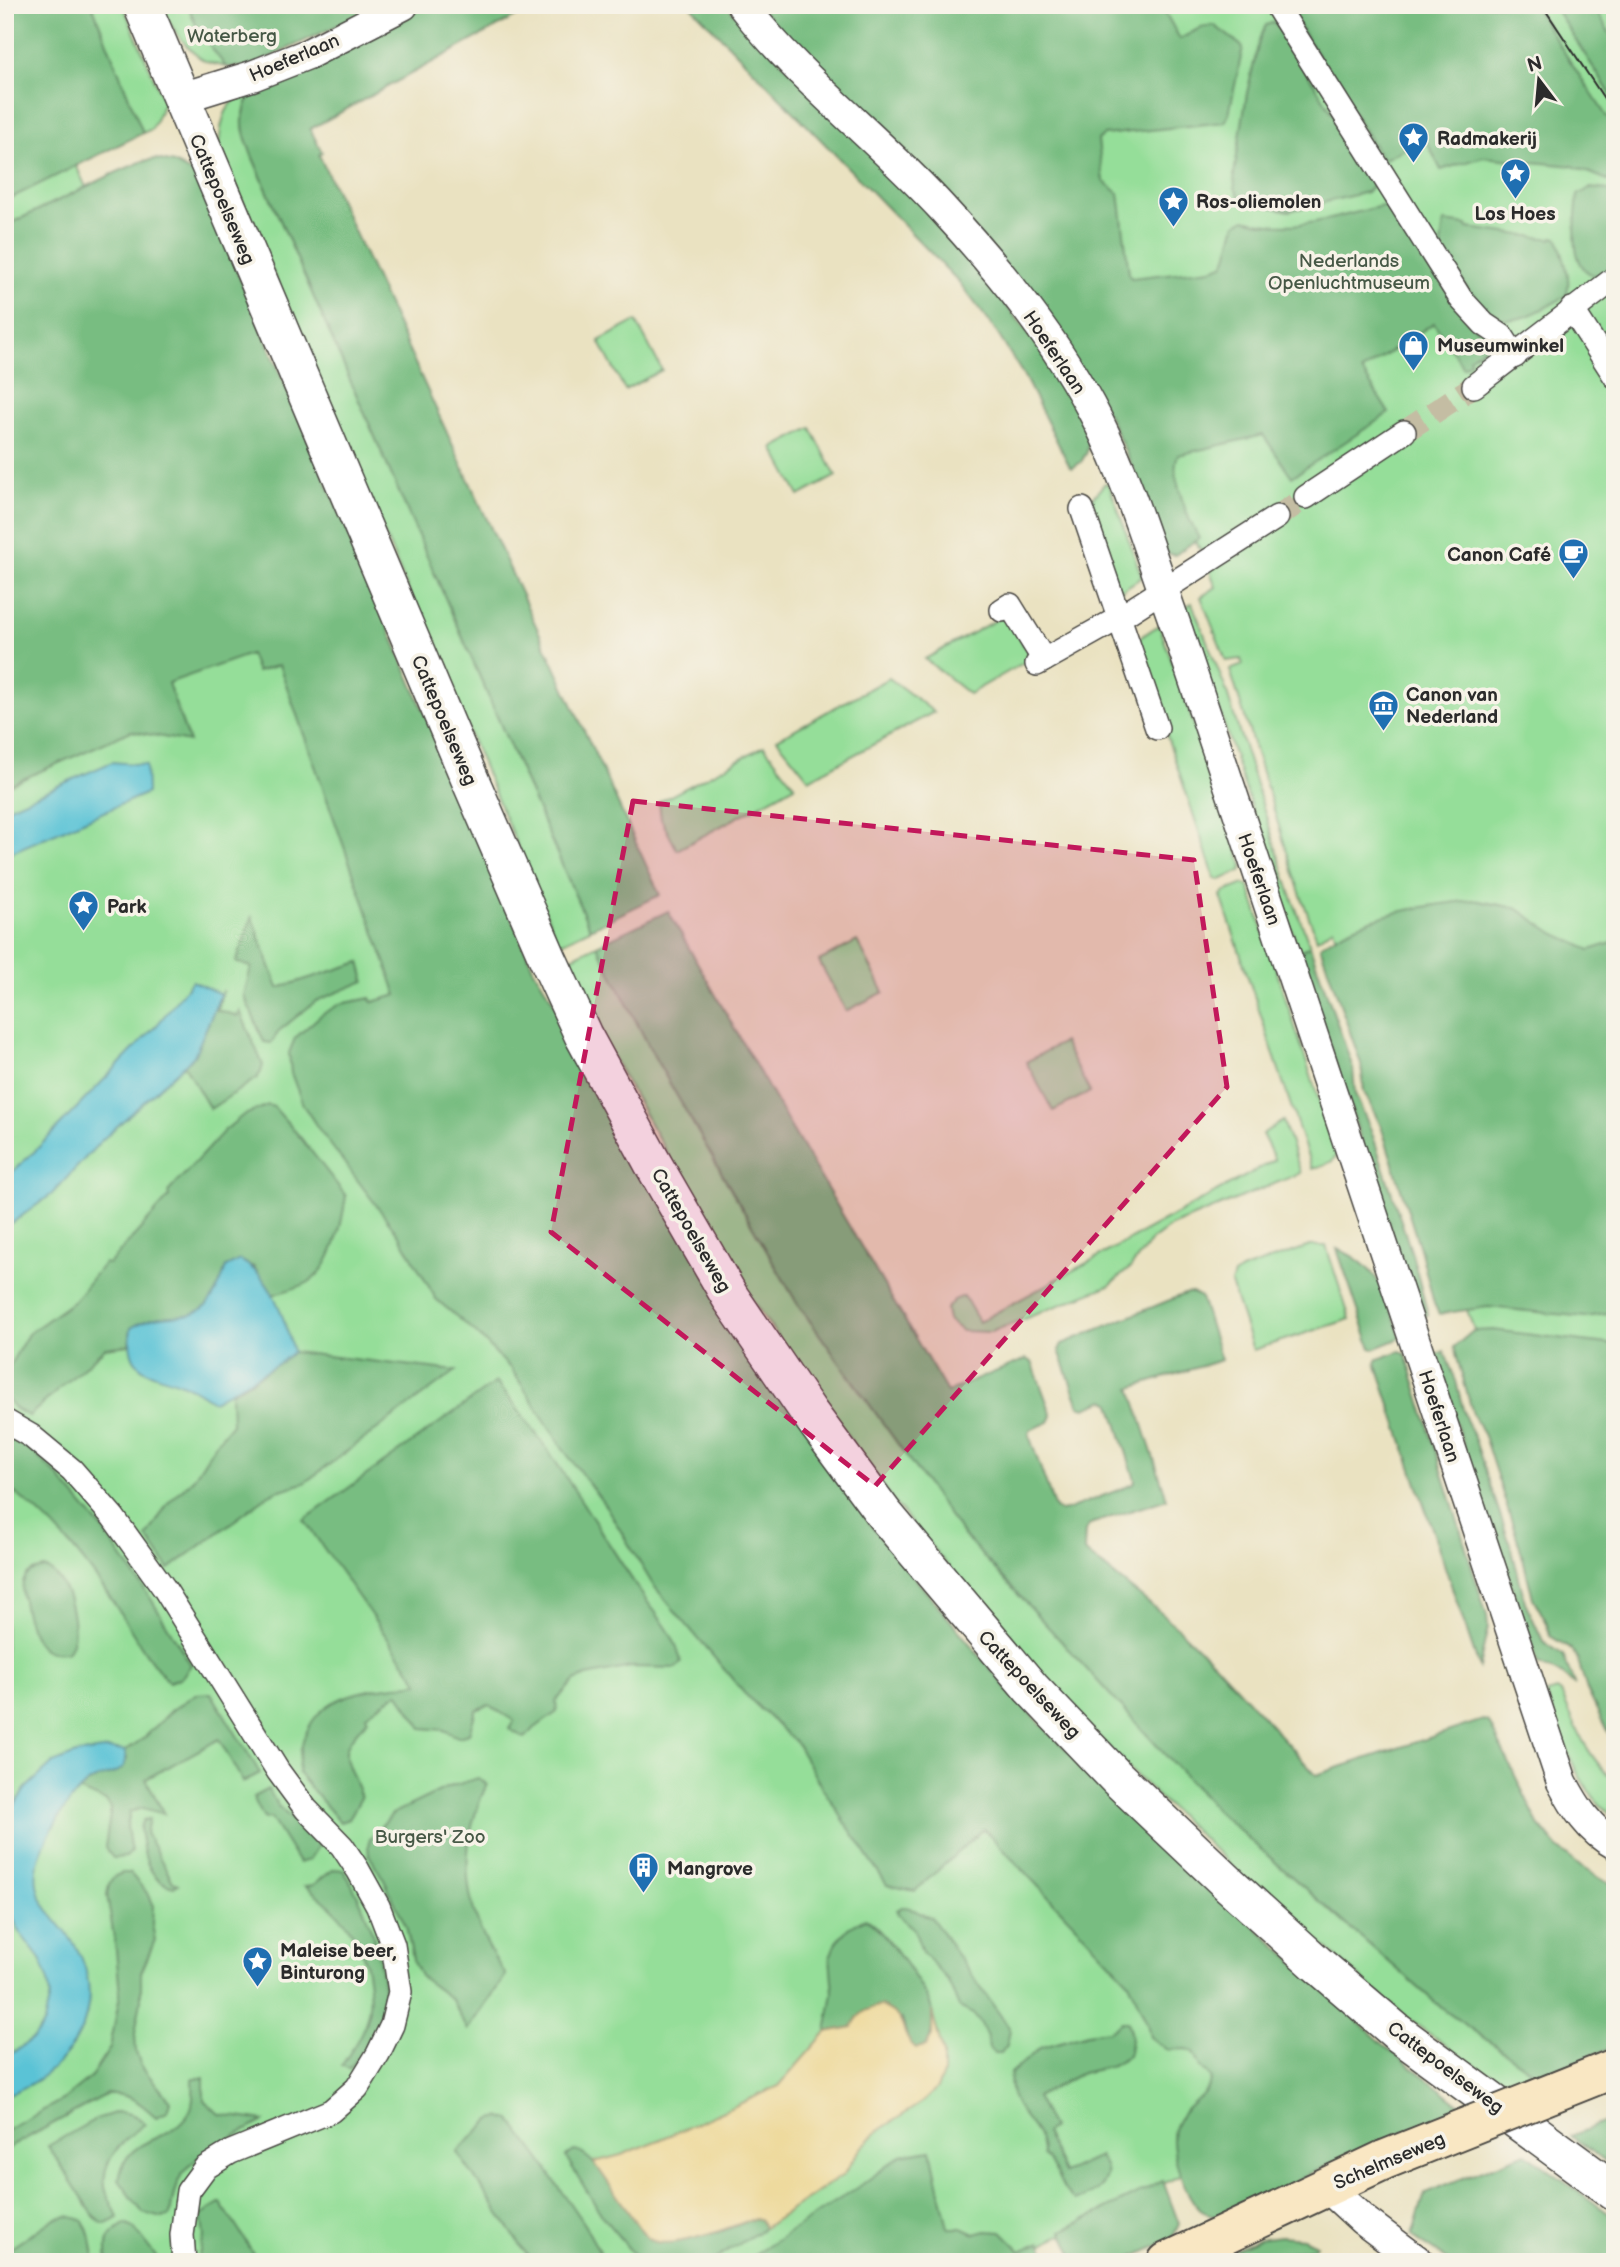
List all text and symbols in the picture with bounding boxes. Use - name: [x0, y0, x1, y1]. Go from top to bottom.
- park label: Waterberg: [187, 25, 277, 48]
- street label: Hoeferlaan: [246, 29, 343, 88]
- north arrow: [1504, 46, 1574, 116]
- text: N: [1525, 52, 1545, 78]
- place icon: Radmakerij: [1397, 121, 1431, 165]
- place label: Radmakerij: [1437, 128, 1537, 151]
- street label: Cattepoelseweg: [184, 131, 259, 268]
- place icon: Los Hoes: [1498, 157, 1532, 201]
- place icon: Ros-oliemolen: [1156, 184, 1190, 228]
- place label: Ros-oliemolen: [1196, 191, 1321, 214]
- place label: Los Hoes: [1474, 203, 1556, 226]
- park label: Nederlands Openluchtmuseum: [1268, 250, 1430, 295]
- street label: Hoeferlaan: [1018, 307, 1090, 399]
- shop icon: Museumwinkel: [1397, 328, 1431, 372]
- place label: Museumwinkel: [1437, 335, 1564, 358]
- cafe icon: Canon Café: [1557, 537, 1591, 581]
- place label: Canon Café: [1447, 544, 1551, 567]
- street label: Cattepoelseweg: [406, 652, 481, 789]
- place label: Canon van Nederland: [1406, 684, 1498, 729]
- museum icon: Canon van Nederland: [1366, 688, 1400, 732]
- street label: Hoeferlaan: [1232, 831, 1285, 928]
- place icon: Park: [67, 889, 101, 933]
- place label: Park: [107, 896, 147, 919]
- street label: Cattepoelseweg: [646, 1165, 736, 1297]
- street label: Hoeferlaan: [1413, 1367, 1464, 1465]
- street label: Cattepoelseweg: [973, 1626, 1085, 1744]
- park label: Burgers' Zoo: [374, 1826, 486, 1849]
- building icon: Mangrove: [627, 1851, 661, 1895]
- place label: Mangrove: [667, 1858, 753, 1881]
- place label: Maleise beer, Binturong: [280, 1940, 397, 1985]
- place icon: Maleise beer, Binturong: [240, 1944, 274, 1988]
- street label: Cattepoelseweg: [1382, 2017, 1508, 2119]
- street label: Schelmseweg: [1330, 2128, 1449, 2195]

